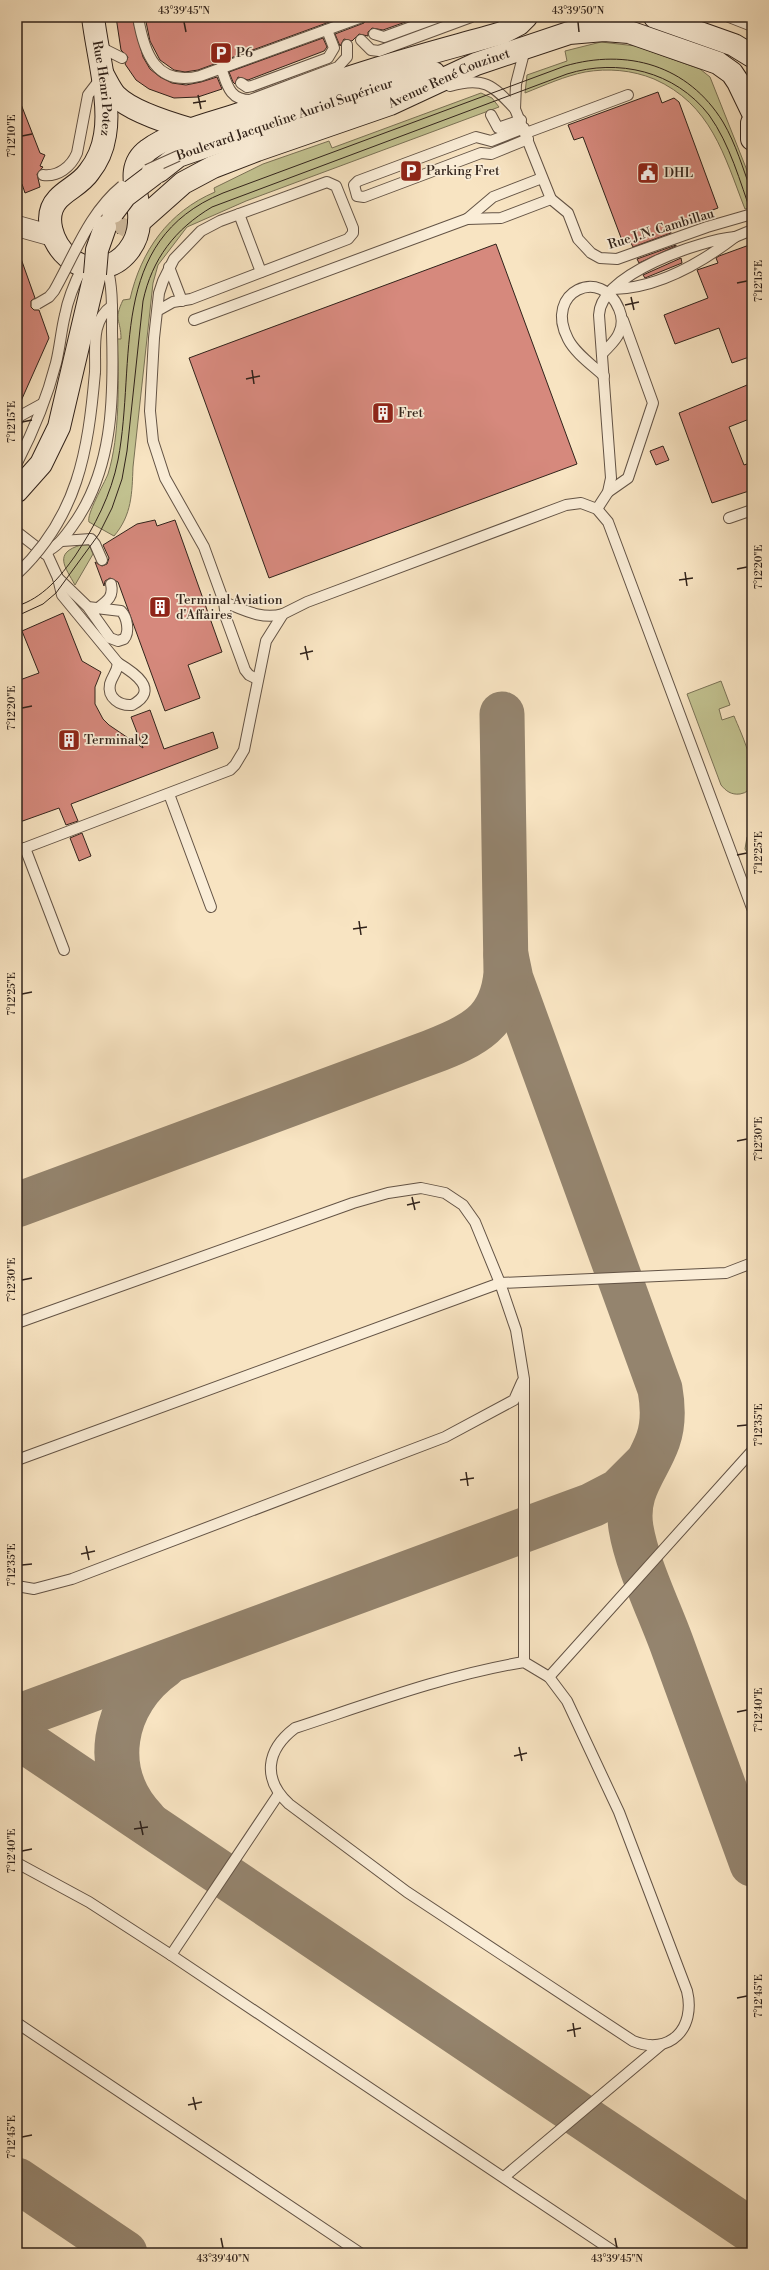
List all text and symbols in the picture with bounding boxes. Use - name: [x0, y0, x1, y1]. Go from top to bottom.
- text: 43°39'45"N: [158, 5, 210, 17]
- text: 43°39'50"N: [552, 5, 605, 17]
- street label: Rue Henri Potez: [89, 39, 114, 137]
- parking icon: P6: [208, 40, 234, 66]
- place label: P6: [236, 45, 253, 61]
- street label: Avenue René Couzinet: [385, 45, 512, 112]
- street label: Boulevard Jacqueline Auriol Supérieur: [173, 75, 395, 164]
- text: 7°12'10"E: [6, 115, 18, 157]
- parking icon: Parking Fret: [398, 158, 424, 184]
- public building icon: DHL: [635, 160, 661, 186]
- place label: Parking Fret: [426, 163, 500, 179]
- place label: DHL: [664, 165, 694, 181]
- street label: Rue J.N. Cambillau: [606, 205, 717, 253]
- text: 7°12'15"E: [753, 260, 765, 302]
- building icon: Fret: [370, 400, 396, 426]
- text: 7°12'15"E: [6, 401, 18, 443]
- place label: Fret: [398, 405, 423, 421]
- text: 7°12'20"E: [753, 545, 765, 589]
- place label: Terminal Aviation d'Affaires: [176, 592, 283, 623]
- building icon: Terminal Aviation d'Affaires: [147, 594, 173, 620]
- text: 7°12'20"E: [6, 686, 18, 730]
- building icon: Terminal 2: [56, 727, 82, 753]
- place label: Terminal 2: [84, 732, 148, 748]
- text: 7°12'25"E: [753, 831, 765, 875]
- text: 7°12'25"E: [6, 972, 18, 1016]
- text: 7°12'30"E: [753, 1117, 765, 1161]
- text: 7°12'30"E: [6, 1258, 18, 1302]
- text: 7°12'35"E: [753, 1403, 765, 1447]
- text: 7°12'35"E: [6, 1543, 18, 1587]
- text: 7°12'40"E: [753, 1688, 765, 1732]
- text: 7°12'40"E: [6, 1829, 18, 1873]
- text: 7°12'45"E: [753, 1974, 765, 2018]
- text: 7°12'45"E: [6, 2115, 18, 2159]
- text: 43°39'40"N: [197, 2253, 250, 2265]
- text: 43°39'45"N: [591, 2253, 643, 2265]

